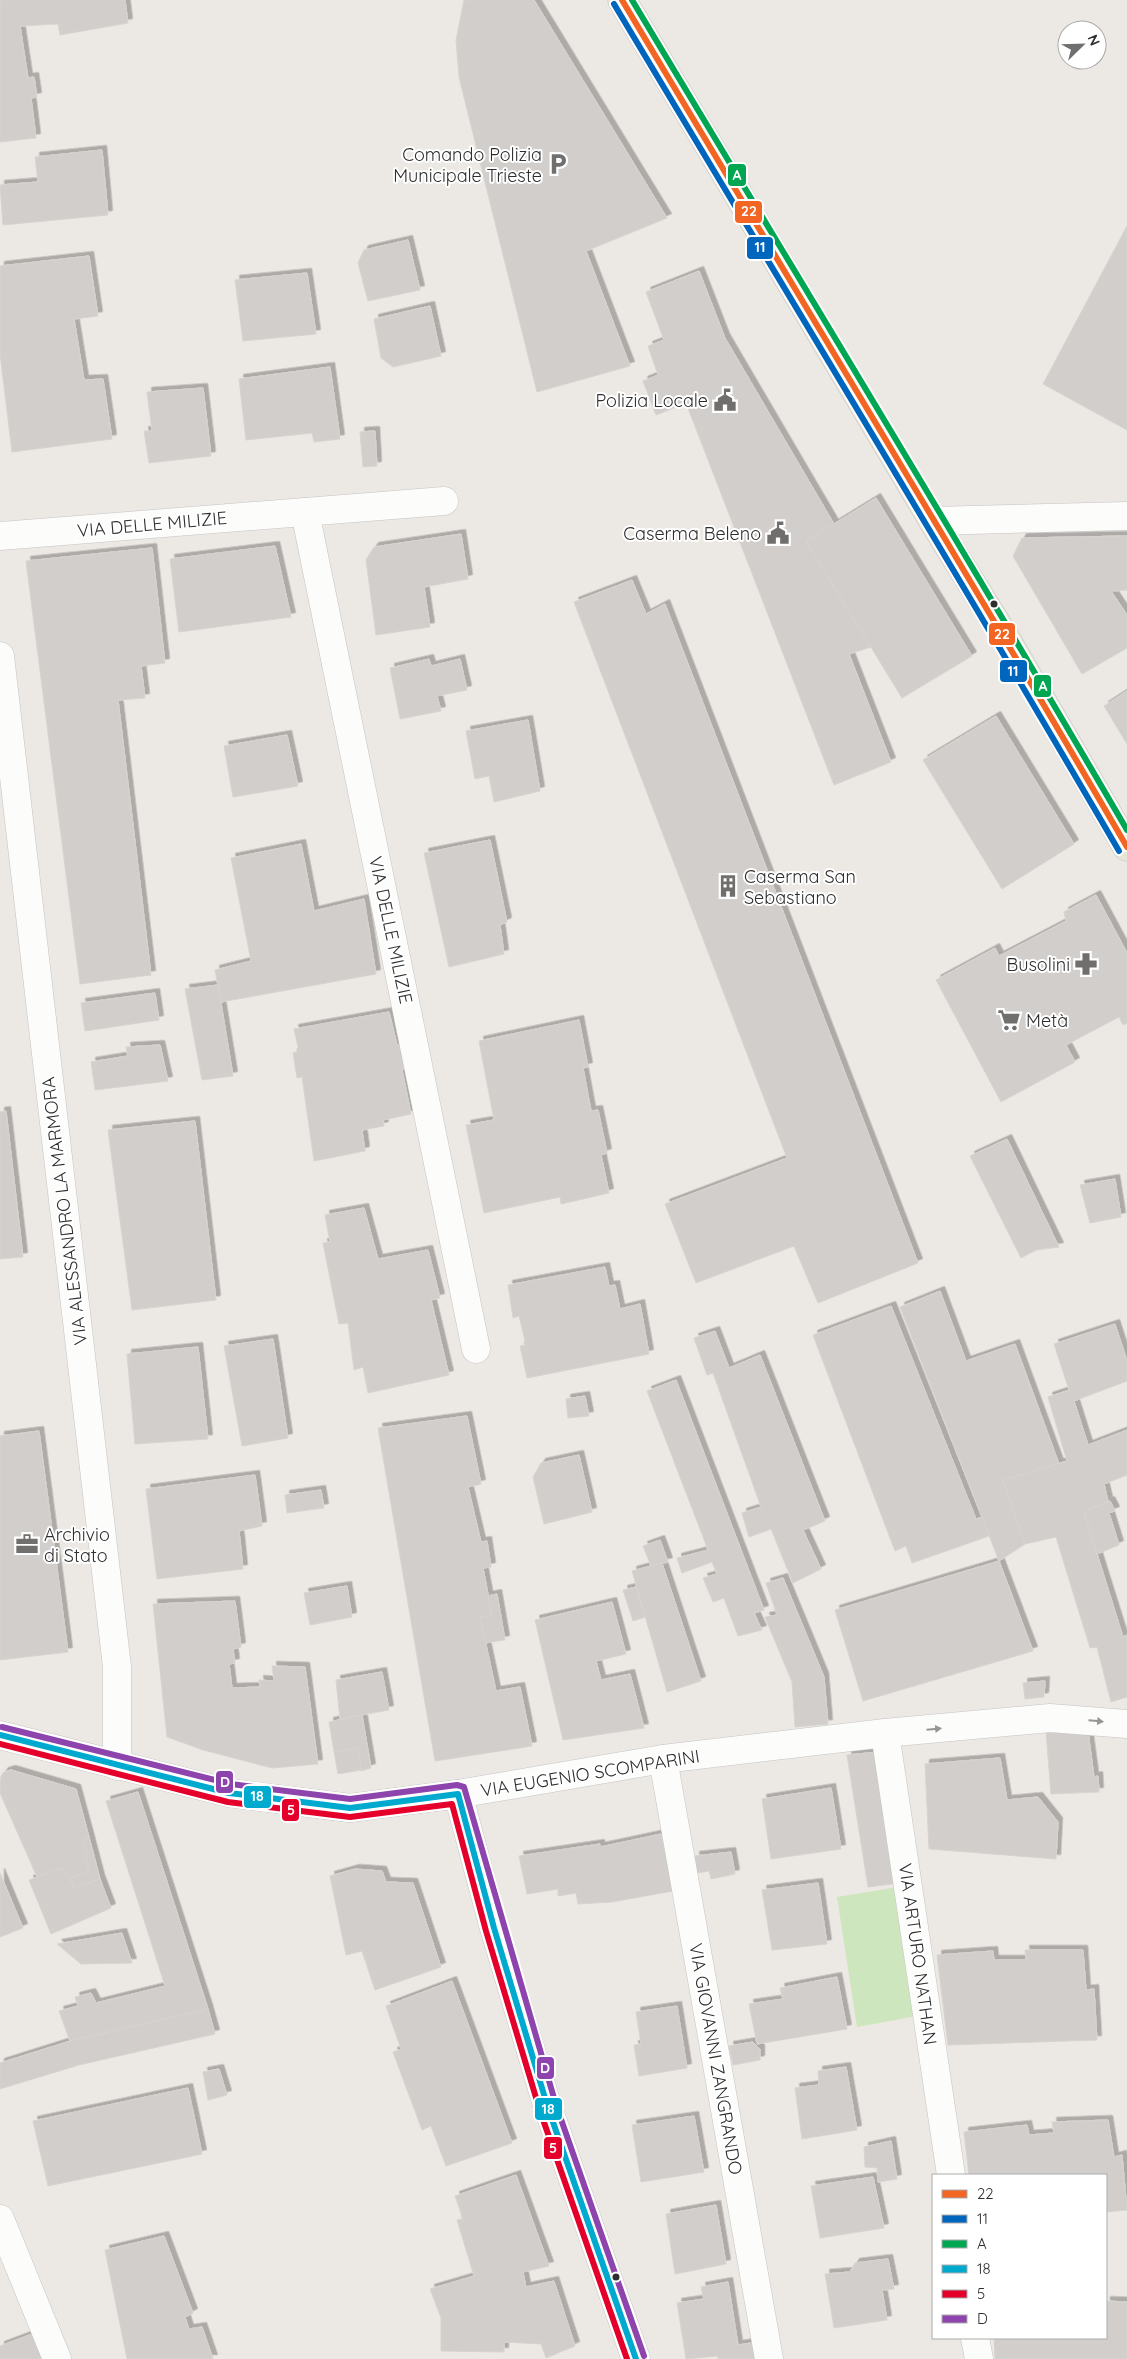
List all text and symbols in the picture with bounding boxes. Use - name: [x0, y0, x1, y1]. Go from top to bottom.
- north arrow: [1057, 20, 1107, 70]
- text: N: [1084, 32, 1104, 48]
- place label: Comando Polizia Municipale Trieste: [393, 143, 542, 187]
- parking icon: Comando Polizia Municipale Trieste: [545, 151, 571, 177]
- line badge: A: [727, 163, 747, 187]
- text: A: [733, 166, 742, 184]
- line badge: 22: [734, 200, 763, 224]
- text: 22: [741, 202, 757, 220]
- line badge: 11: [746, 236, 774, 260]
- text: 11: [755, 238, 765, 256]
- public building icon: Polizia Locale: [712, 387, 738, 413]
- place label: Polizia Locale: [595, 389, 708, 412]
- street label: VIA DELLE MILIZIE: [76, 506, 228, 542]
- public building icon: Caserma Beleno: [765, 520, 791, 546]
- place label: Caserma Beleno: [623, 522, 761, 545]
- unlabelled marker: [989, 599, 999, 609]
- line badge: 22: [988, 622, 1016, 646]
- text: 22: [994, 625, 1010, 643]
- line badge: 11: [999, 659, 1028, 683]
- text: 11: [1008, 662, 1018, 680]
- line badge: A: [1033, 674, 1052, 698]
- text: A: [1039, 677, 1048, 695]
- street label: VIA DELLE MILIZIE: [364, 854, 418, 1006]
- place label: Caserma San Sebastiano: [744, 865, 856, 909]
- building icon: Caserma San Sebastiano: [715, 873, 741, 899]
- pharmacy icon: Busolini: [1073, 951, 1099, 977]
- place label: Busolini: [1006, 953, 1070, 976]
- supermarket icon: Metà: [996, 1007, 1022, 1033]
- place label: Metà: [1026, 1009, 1068, 1032]
- street label: VIA ALESSANDRO LA MARMORA: [36, 1075, 92, 1346]
- place label: Archivio di Stato: [44, 1523, 110, 1567]
- office icon: Archivio di Stato: [14, 1531, 40, 1557]
- one-way arrow: [1088, 1717, 1104, 1725]
- one-way arrow: [926, 1724, 942, 1732]
- street label: VIA EUGENIO SCOMPARINI: [479, 1744, 701, 1802]
- line badge: D: [215, 1770, 234, 1794]
- text: D: [220, 1773, 230, 1791]
- line badge: 18: [243, 1785, 272, 1809]
- text: 18: [250, 1787, 264, 1805]
- line badge: 5: [281, 1798, 300, 1822]
- text: 5: [287, 1801, 295, 1819]
- street label: VIA ARTURO NATHAN: [894, 1862, 942, 2046]
- street label: VIA GIOVANNI ZANGRANDO: [684, 1941, 748, 2177]
- line badge: D: [536, 2056, 555, 2080]
- text: D: [540, 2059, 550, 2077]
- line badge: 18: [534, 2097, 563, 2121]
- text: 18: [541, 2100, 555, 2118]
- line badge: 5: [543, 2136, 563, 2160]
- text: 5: [549, 2139, 557, 2157]
- legend: [932, 2174, 1107, 2339]
- text: 22: [977, 2184, 994, 2203]
- text: 11: [977, 2209, 988, 2228]
- text: A: [977, 2234, 987, 2253]
- text: 18: [977, 2259, 991, 2278]
- unlabelled marker: [611, 2272, 621, 2282]
- text: 5: [977, 2284, 985, 2303]
- text: D: [977, 2309, 988, 2328]

